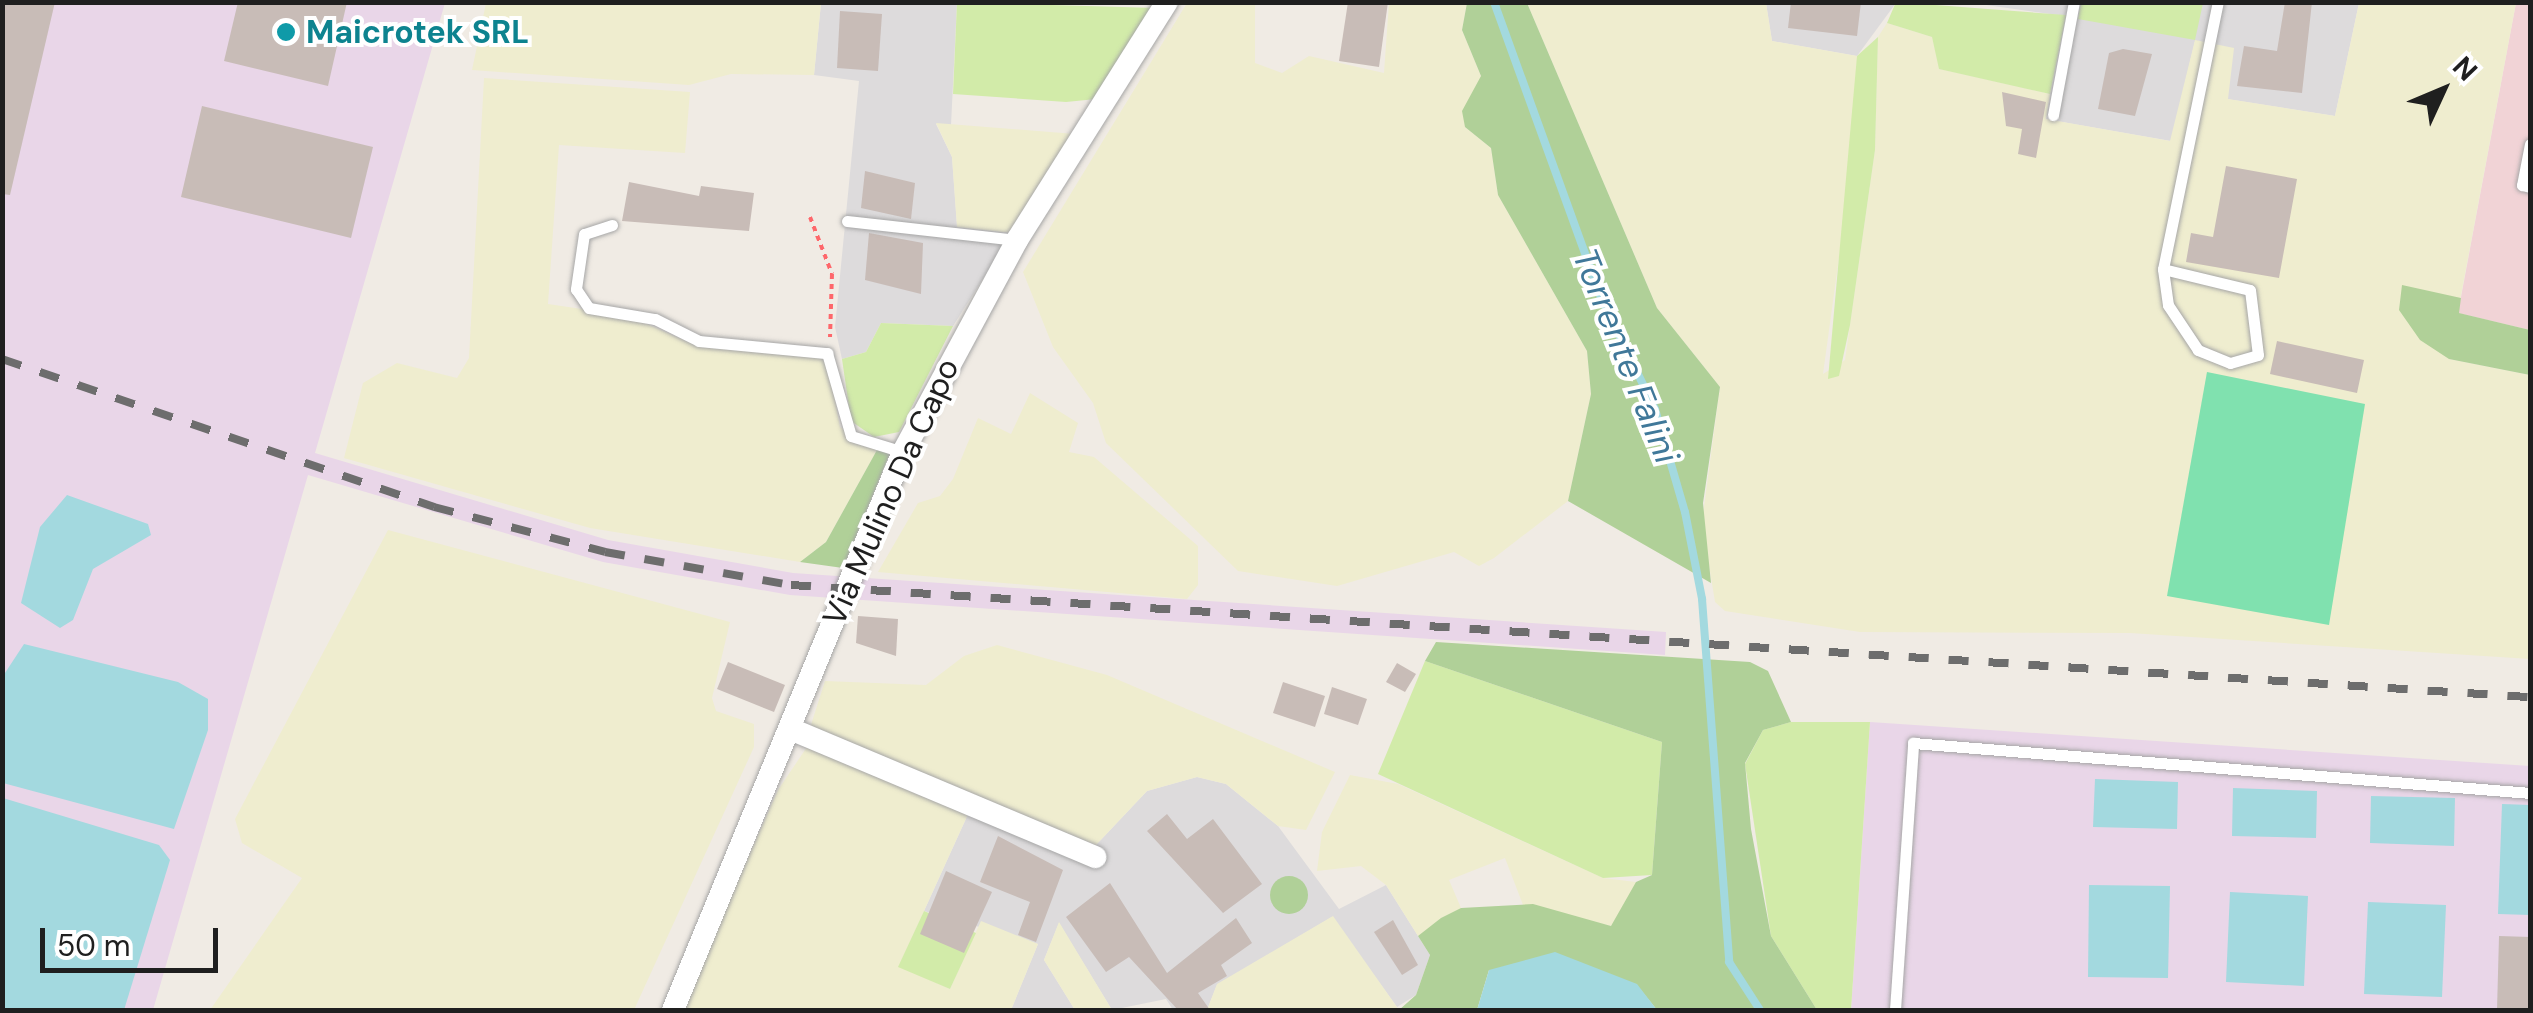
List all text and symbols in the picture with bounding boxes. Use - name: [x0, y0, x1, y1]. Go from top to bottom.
- place label: Maicrotek SRL: [306, 13, 529, 51]
- marker: Maicrotek SRL: [275, 21, 297, 43]
- north arrow: [2393, 40, 2493, 140]
- text: N: [2445, 49, 2485, 89]
- water label: Torrente Falini: [1564, 243, 1688, 469]
- street label: Via Mulino Da Capo: [815, 353, 967, 631]
- scale bar: [45, 908, 222, 970]
- text: 50 m: [57, 926, 131, 965]

